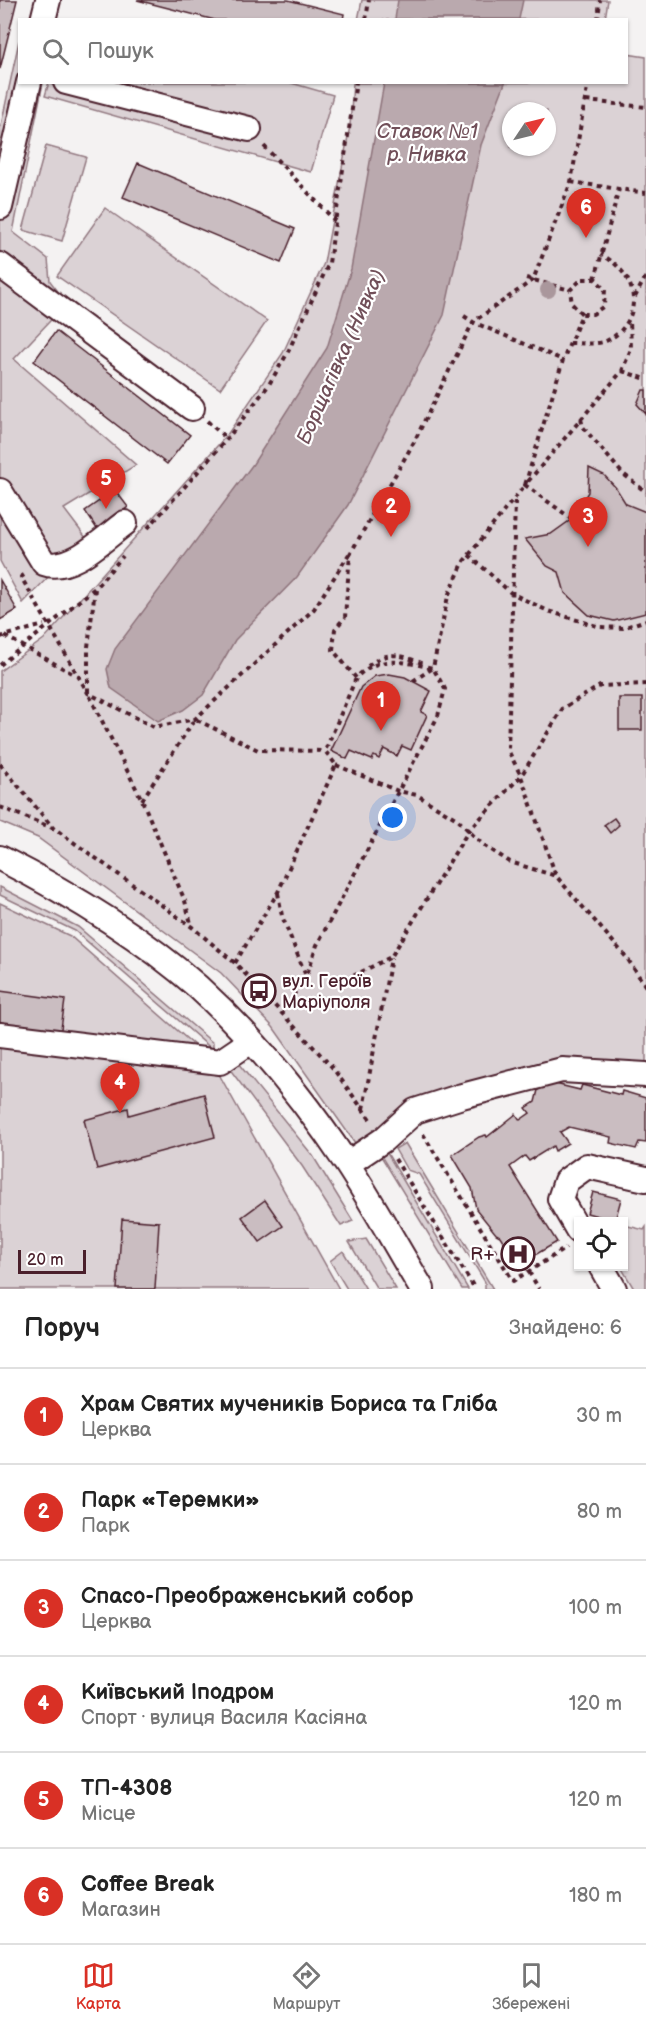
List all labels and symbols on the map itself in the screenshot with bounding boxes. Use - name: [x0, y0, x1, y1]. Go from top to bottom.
- north arrow: [502, 102, 556, 156]
- water label: Ставок №1 р. Нивка: [377, 120, 478, 167]
- pin: 6: [566, 188, 606, 238]
- water label: Борщагівка (Нивка): [292, 265, 391, 448]
- pin: 5: [86, 460, 126, 509]
- pin: 2: [372, 488, 410, 537]
- pin: 3: [568, 498, 608, 547]
- pin: 1: [362, 682, 400, 731]
- your location: [378, 803, 407, 832]
- place label: вул. Героїв Маріуполя: [282, 971, 372, 1013]
- bus stop icon: вул. Героїв Маріуполя: [241, 973, 277, 1009]
- pin: 4: [100, 1064, 140, 1113]
- hospital icon: R+: [500, 1236, 536, 1272]
- place label: R+: [470, 1244, 495, 1265]
- scale bar: [18, 1247, 86, 1274]

